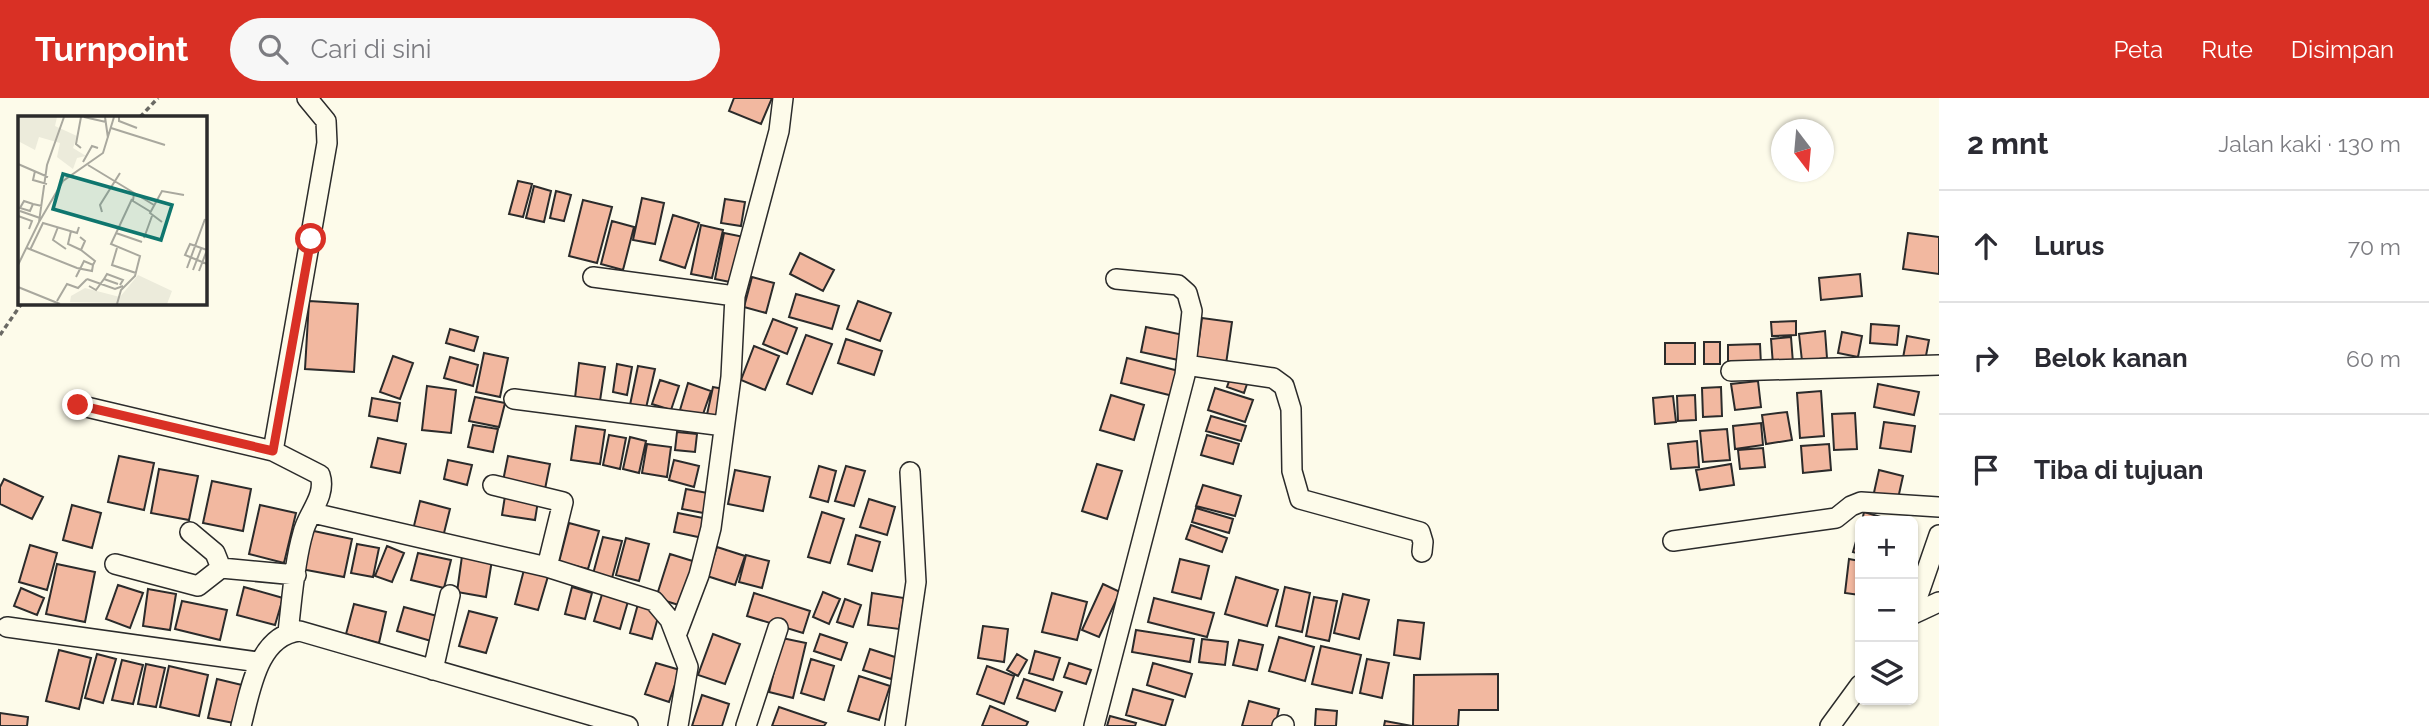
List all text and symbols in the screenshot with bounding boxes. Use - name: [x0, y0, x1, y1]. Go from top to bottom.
- search box: [230, 18, 720, 81]
- text: Turnpoint: [35, 30, 188, 69]
- icon: search: [254, 30, 292, 68]
- text: Cari di sini: [310, 34, 431, 64]
- text: Peta: [2113, 35, 2163, 64]
- text: Rute: [2201, 35, 2253, 64]
- text: Disimpan: [2291, 35, 2394, 64]
- inset map: [18, 116, 206, 304]
- north arrow: [1771, 119, 1834, 182]
- text: 2 mnt: [1967, 126, 2049, 161]
- text: Jalan kaki · 130 m: [2218, 130, 2401, 157]
- route start: [295, 223, 326, 254]
- icon: ahead: [1967, 227, 2005, 265]
- text: Lurus: [2034, 231, 2104, 261]
- text: 70 m: [2348, 233, 2401, 260]
- icon: right: [1967, 339, 2005, 377]
- text: Belok kanan: [2034, 343, 2188, 373]
- text: 60 m: [2346, 345, 2401, 372]
- route end: [62, 389, 93, 420]
- icon: arrive: [1967, 451, 2005, 489]
- text: Tiba di tujuan: [2034, 455, 2204, 485]
- map controls: [1855, 516, 1918, 705]
- button: +: [1855, 516, 1918, 579]
- button: −: [1855, 579, 1918, 642]
- button: layers: [1855, 642, 1918, 705]

